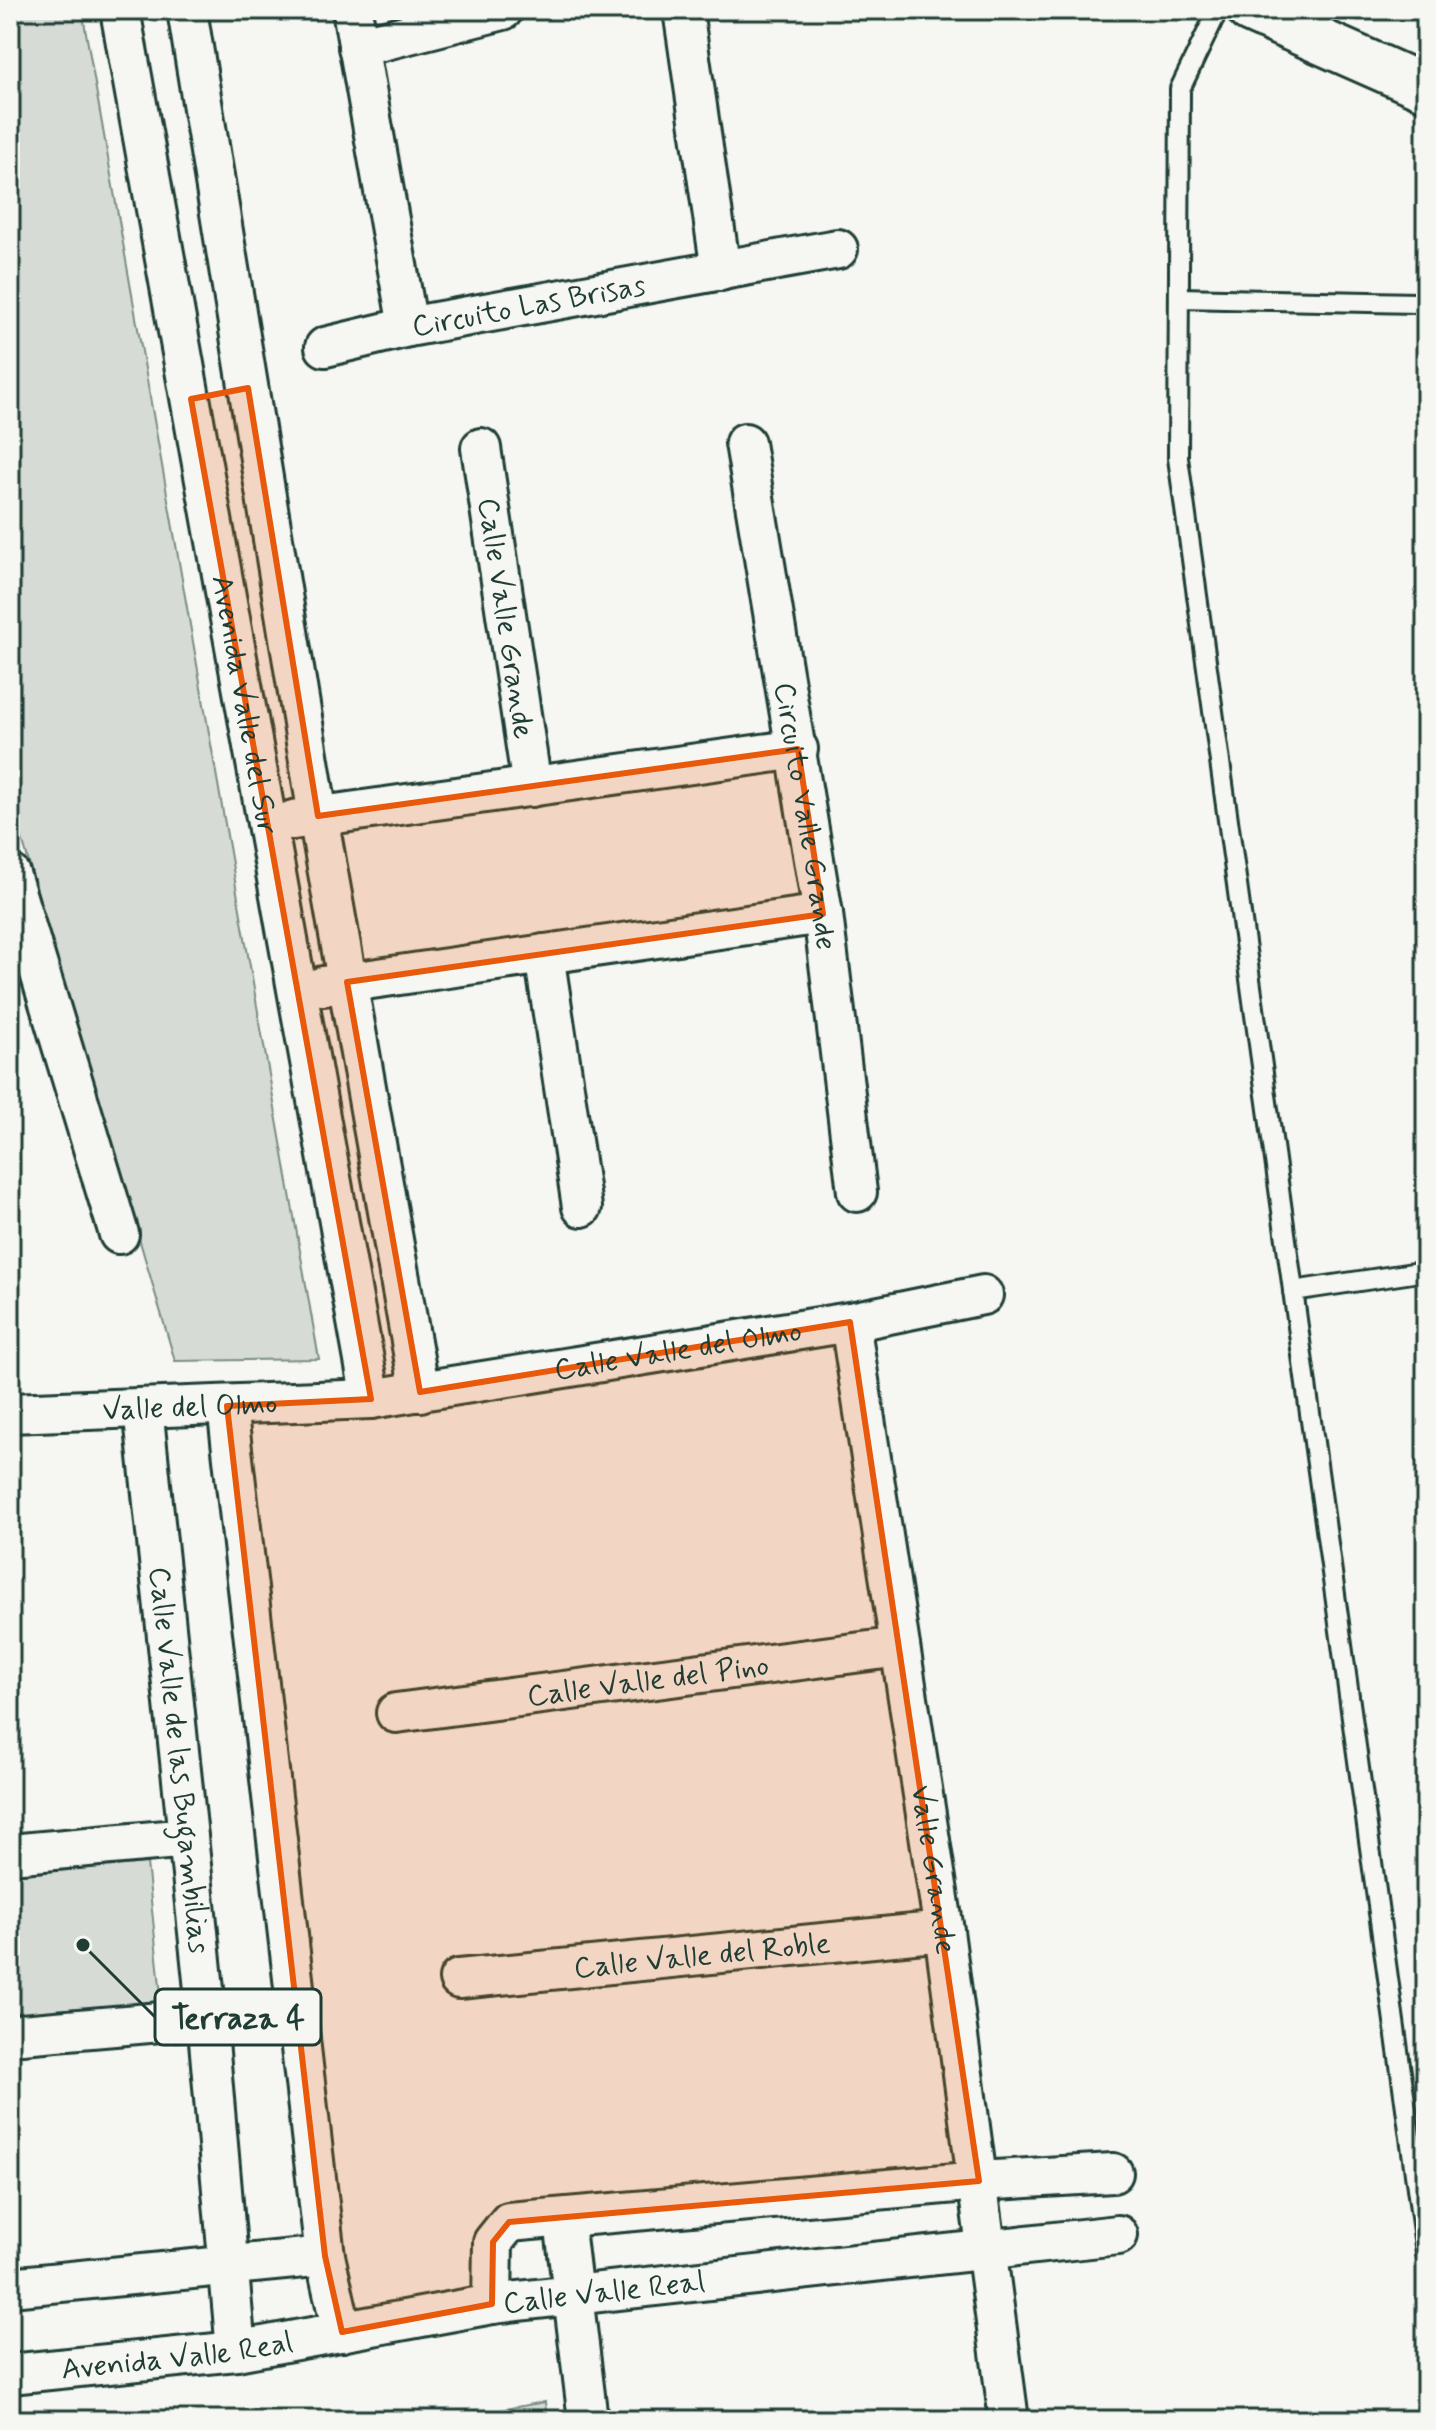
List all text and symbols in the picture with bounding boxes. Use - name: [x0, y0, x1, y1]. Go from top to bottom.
- street label: Circuito Las Brisas: [409, 266, 649, 347]
- street label: Calle Valle Grande: [468, 495, 543, 742]
- street label: Avenida Valle del Sur: [201, 572, 287, 838]
- street label: Circuito Valle Grande: [764, 679, 845, 952]
- street label: Calle Valle del Olmo: [551, 1312, 805, 1390]
- street label: Valle del Olmo: [102, 1385, 278, 1430]
- street label: Calle Valle de las Bugambilias: [139, 1565, 218, 1956]
- street label: Calle Valle del Pino: [525, 1646, 771, 1717]
- street label: Valle Grande: [901, 1782, 965, 1957]
- street label: Calle Valle del Roble: [572, 1924, 832, 1989]
- callout: Terraza 4: [155, 1989, 321, 2045]
- text: Terraza 4: [171, 1998, 305, 2040]
- street label: Calle Valle Real: [501, 2263, 707, 2324]
- street label: Avenida Valle Real: [60, 2323, 296, 2390]

